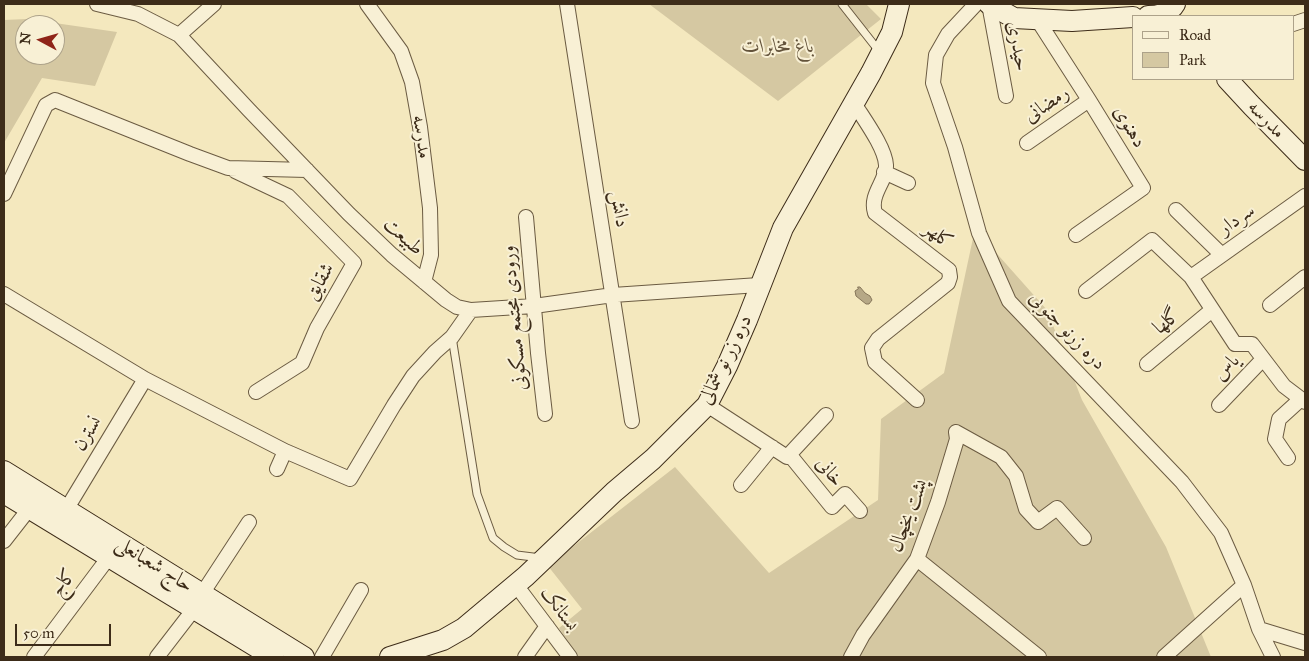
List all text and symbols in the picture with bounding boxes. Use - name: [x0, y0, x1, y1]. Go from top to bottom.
- north arrow: [15, 15, 65, 65]
- legend: [1132, 15, 1294, 80]
- street label: حیدری: [1001, 19, 1033, 73]
- text: Road: [1179, 26, 1211, 44]
- text: N: [17, 32, 35, 45]
- park label: باغ مخابرات: [742, 35, 814, 59]
- text: Park: [1179, 51, 1206, 69]
- street label: رمضانی: [1020, 81, 1074, 129]
- street label: مدرسه: [1242, 96, 1290, 144]
- street label: دهنوی: [1107, 101, 1151, 153]
- street label: مدرسه: [406, 113, 436, 161]
- street label: دانش: [604, 189, 634, 229]
- street label: سردار: [1214, 199, 1260, 241]
- street label: طبیعت: [378, 213, 428, 261]
- street label: کلهر: [919, 217, 957, 255]
- street label: ورودی مجتمع مسکونی: [497, 245, 533, 391]
- street label: شقایق: [300, 259, 340, 305]
- street label: دره زرنو جنوبی: [1023, 286, 1111, 376]
- street label: گلها: [1149, 304, 1185, 340]
- street label: دره زر نو شمالی: [694, 311, 758, 409]
- street label: یاس: [1209, 350, 1245, 386]
- street label: نسترن: [68, 412, 108, 456]
- street label: خانی: [810, 452, 848, 492]
- street label: پشت یخچال: [884, 476, 934, 556]
- street label: حاج شعبانعلی: [111, 532, 197, 598]
- street label: کاج: [46, 564, 82, 602]
- street label: بستانک: [534, 582, 584, 636]
- scale bar: [18, 614, 114, 646]
- text: 50 m: [23, 624, 55, 642]

